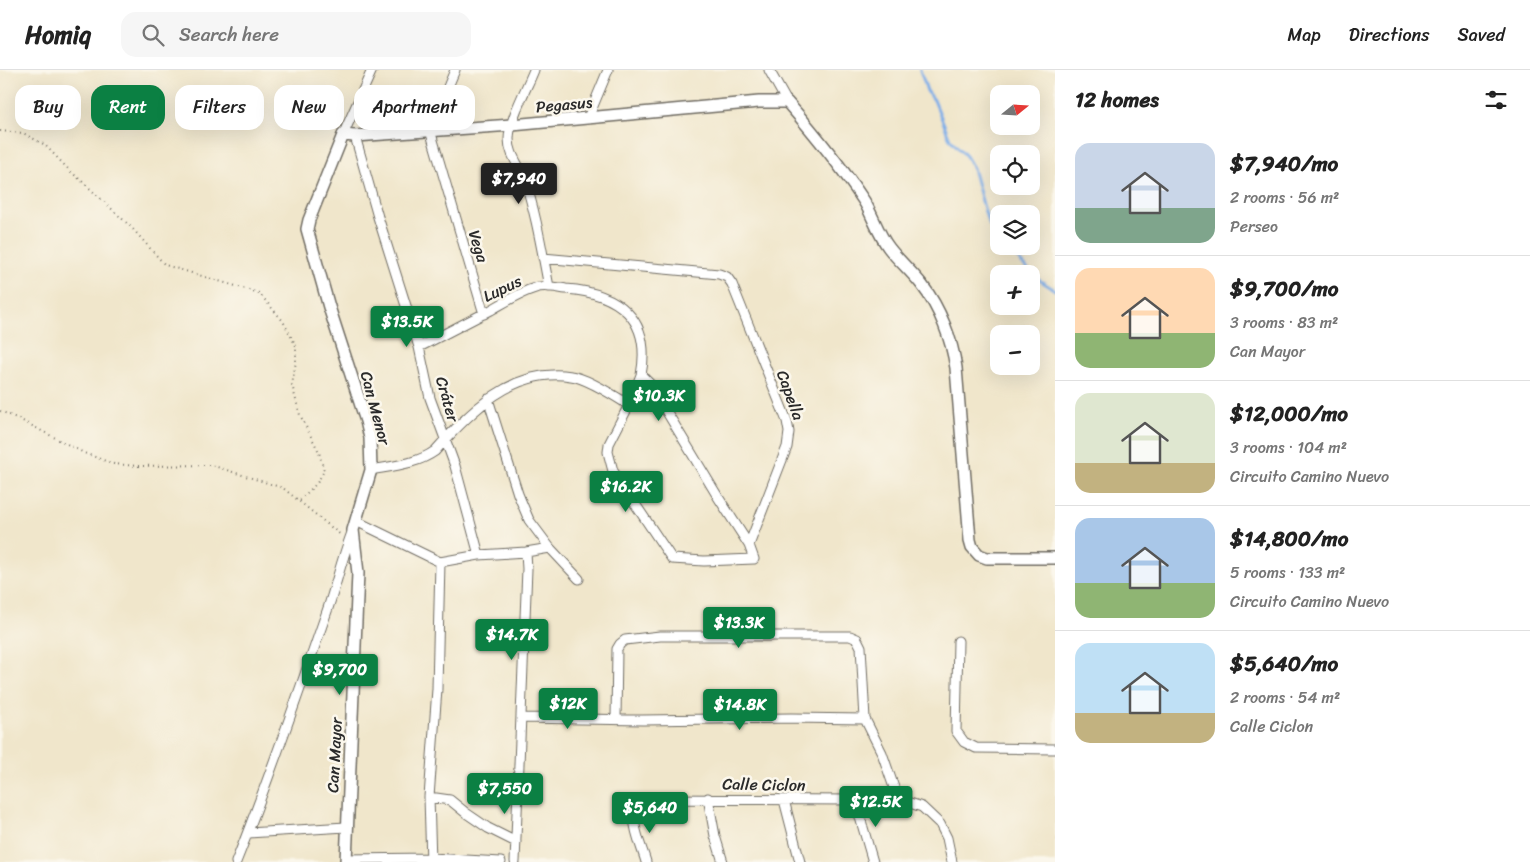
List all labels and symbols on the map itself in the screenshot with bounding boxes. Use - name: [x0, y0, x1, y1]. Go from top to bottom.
- north arrow: [990, 85, 1040, 135]
- street label: Pegasus: [535, 88, 594, 121]
- pin: $7,940: [478, 162, 560, 205]
- street label: Vega: [460, 226, 497, 267]
- street label: Lupus: [478, 266, 527, 310]
- pin: $13.5K: [366, 306, 448, 348]
- street label: Capella: [768, 366, 813, 424]
- street label: Can Menor: [352, 368, 400, 450]
- street label: Cráter: [427, 373, 468, 427]
- pin: $10.3K: [618, 380, 700, 422]
- pin: $16.2K: [585, 470, 667, 513]
- pin: $13.3K: [698, 606, 780, 649]
- pin: $14.7K: [471, 618, 553, 661]
- pin: $9,700: [299, 654, 381, 696]
- pin: $12K: [538, 688, 598, 730]
- pin: $14.8K: [699, 688, 781, 731]
- street label: Can Mayor: [318, 715, 351, 793]
- street label: Calle Ciclon: [722, 769, 806, 800]
- pin: $7,550: [464, 772, 546, 815]
- pin: $12.5K: [835, 786, 917, 828]
- pin: $5,640: [609, 792, 691, 834]

